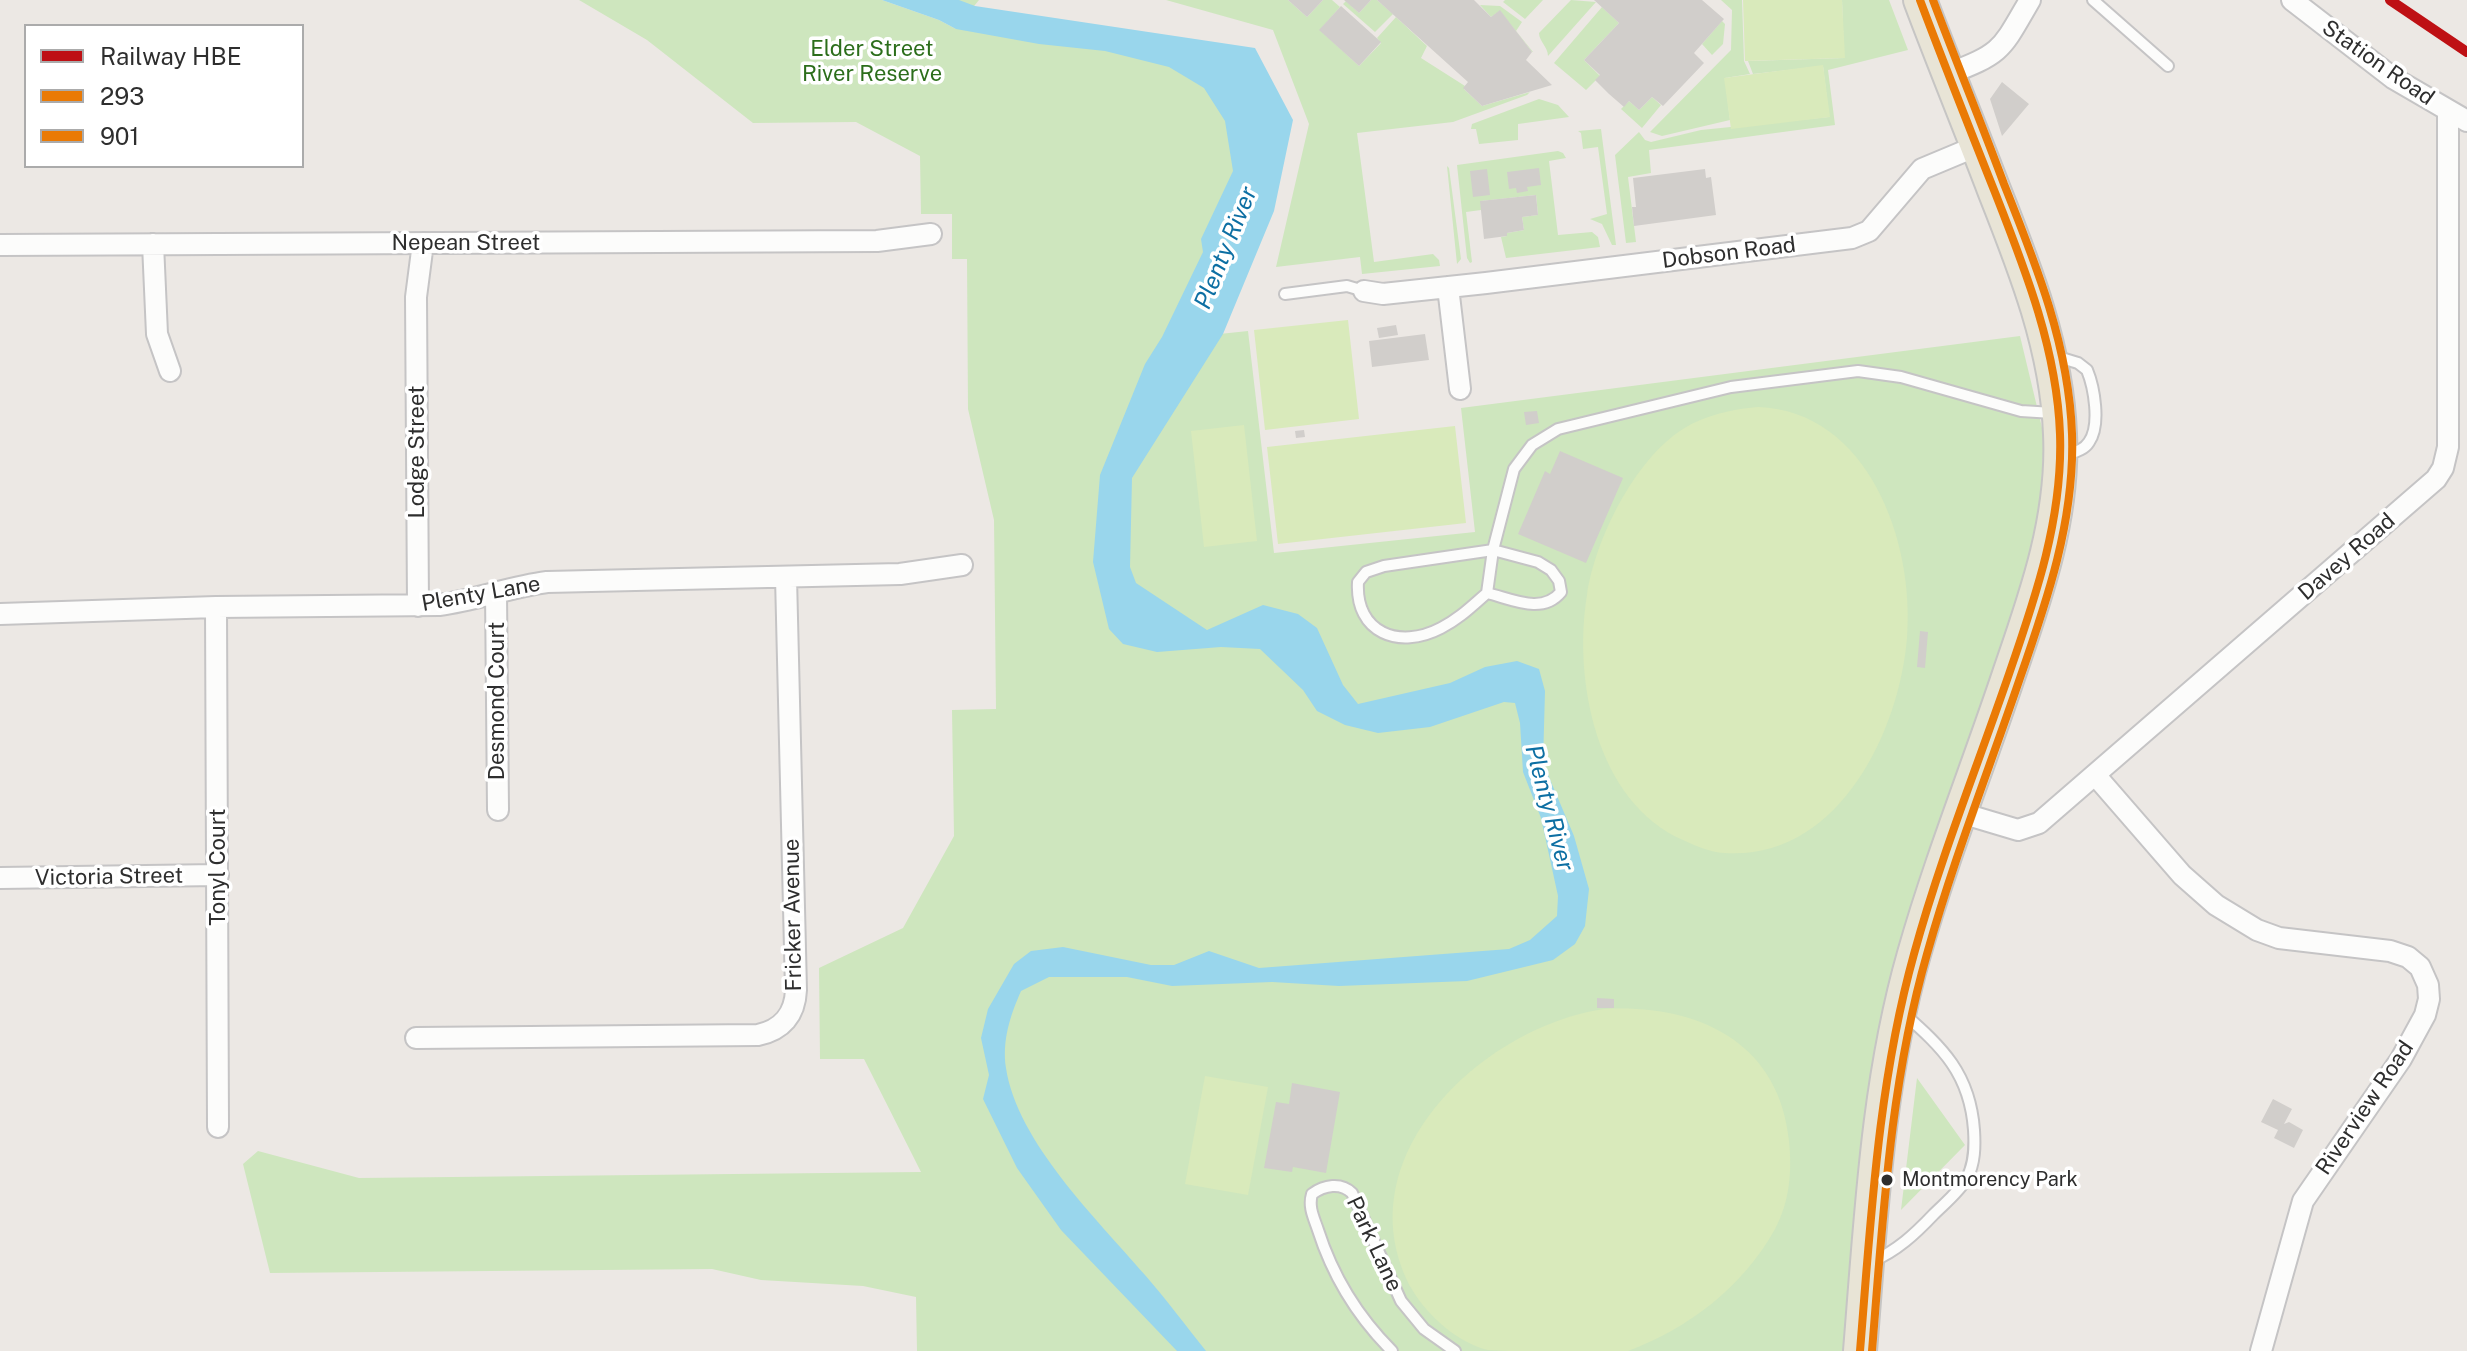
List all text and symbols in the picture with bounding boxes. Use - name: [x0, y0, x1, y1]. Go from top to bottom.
- street label: Station Road: [2317, 15, 2439, 111]
- legend: [24, 24, 304, 168]
- park label: Elder Street River Reserve: [802, 36, 942, 88]
- text: Railway HBE: [100, 42, 242, 70]
- text: 293: [100, 82, 144, 110]
- text: 901: [100, 122, 139, 150]
- water label: Plenty River: [1188, 183, 1264, 313]
- street label: Nepean Street: [392, 230, 540, 256]
- street label: Dobson Road: [1661, 232, 1797, 274]
- street label: Lodge Street: [404, 385, 430, 519]
- street label: Davey Road: [2293, 508, 2401, 606]
- street label: Plenty Lane: [420, 571, 542, 617]
- street label: Desmond Court: [484, 622, 510, 780]
- water label: Plenty River: [1518, 742, 1580, 874]
- street label: Tonyl Court: [205, 808, 231, 926]
- street label: Fricker Avenue: [778, 838, 808, 992]
- street label: Victoria Street: [35, 863, 183, 891]
- street label: Riverview Road: [2310, 1036, 2420, 1180]
- place label: Montmorency Park: [1902, 1168, 2078, 1192]
- marker: Montmorency Park: [1879, 1172, 1895, 1188]
- street label: Park Lane: [1340, 1192, 1408, 1296]

